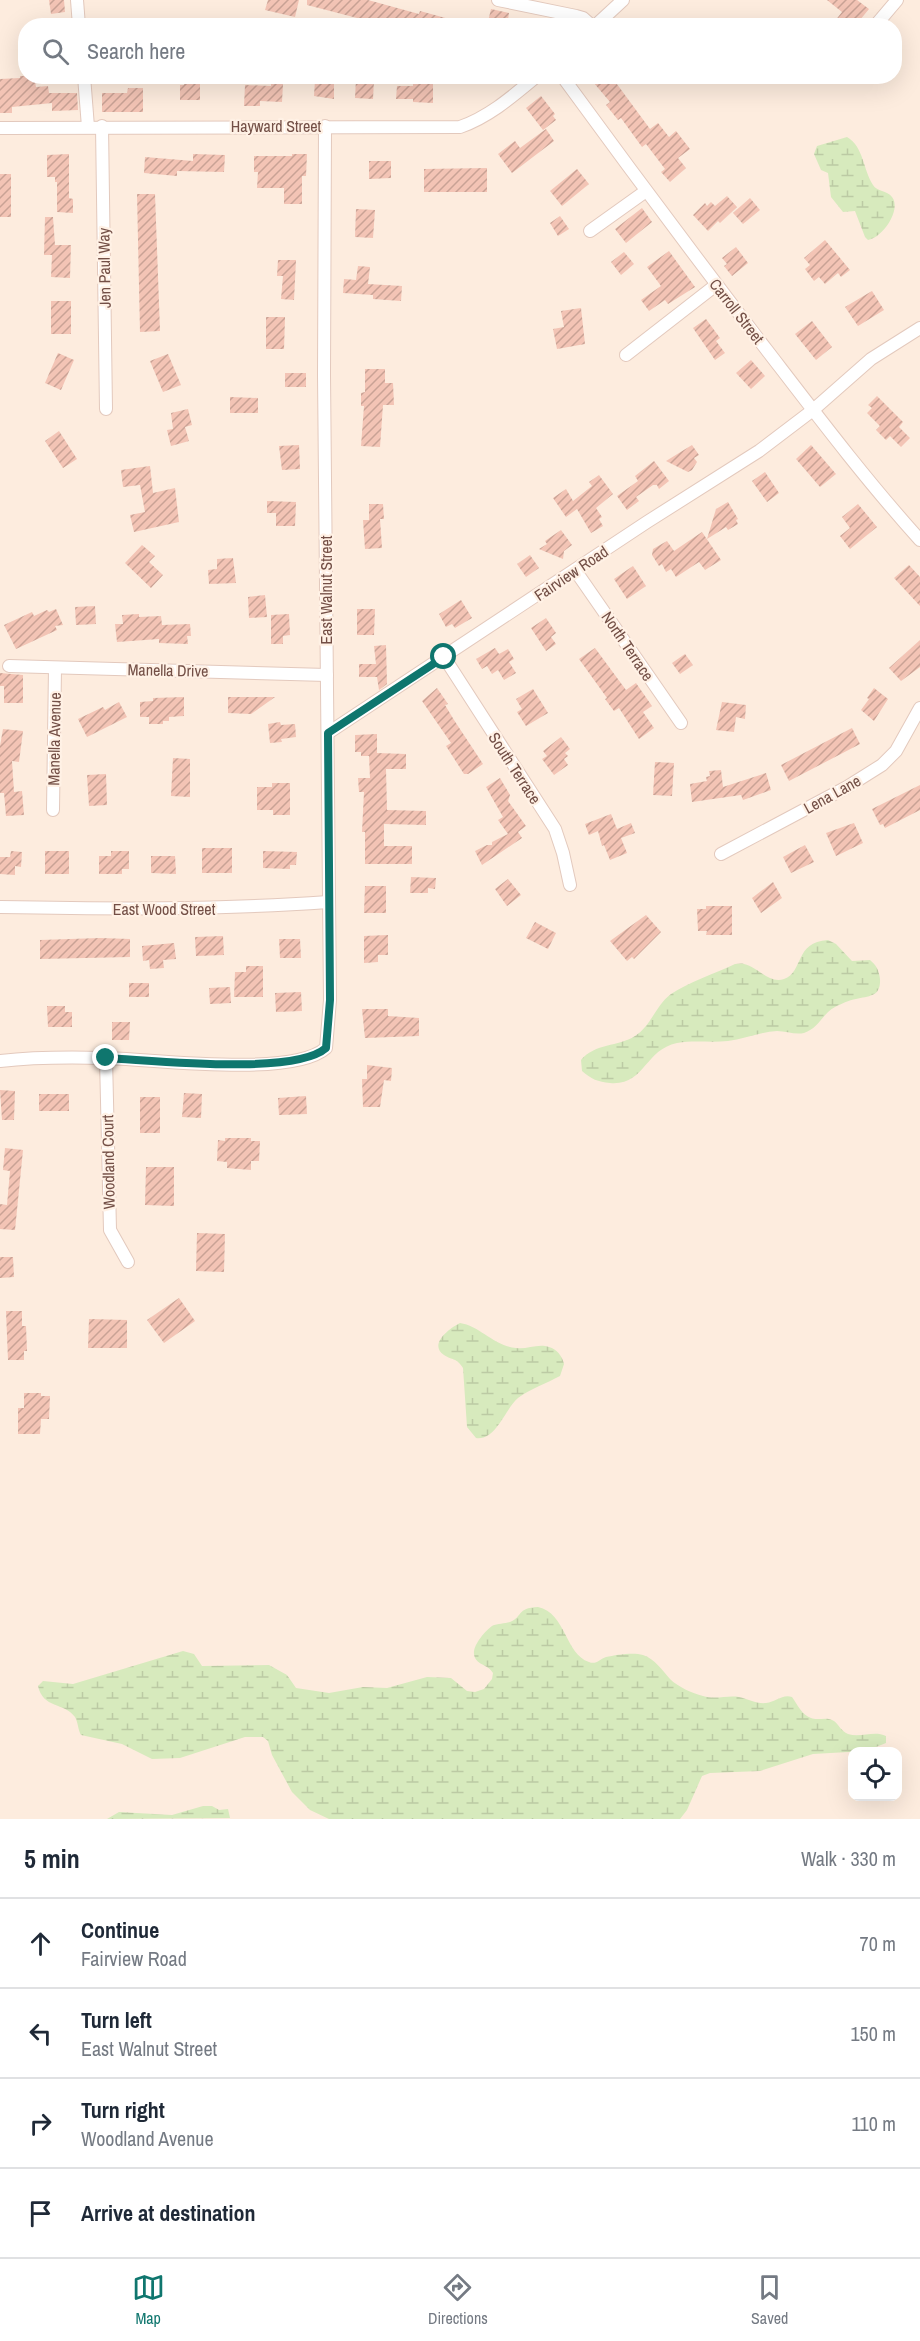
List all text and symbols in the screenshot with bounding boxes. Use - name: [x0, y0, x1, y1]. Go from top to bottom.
- search box: [18, 18, 902, 84]
- icon: search: [39, 35, 72, 68]
- text: Search here: [87, 36, 185, 66]
- street label: Hayward Street: [231, 115, 322, 137]
- street label: Jen Paul Way: [92, 227, 116, 308]
- street label: Carroll Street: [705, 274, 770, 348]
- street label: East Walnut Street: [315, 535, 337, 644]
- street label: Fairview Road: [530, 540, 612, 606]
- street label: North Terrace: [597, 607, 659, 685]
- route start: [430, 643, 456, 669]
- street label: Manella Drive: [127, 658, 209, 682]
- street label: Manella Avenue: [42, 692, 66, 786]
- street label: South Terrace: [484, 728, 546, 808]
- street label: Lena Lane: [800, 769, 864, 819]
- street label: East Wood Street: [113, 898, 216, 920]
- route end: [92, 1044, 118, 1070]
- street label: Woodland Court: [96, 1114, 120, 1209]
- map controls: [848, 1747, 902, 1801]
- button: locate: [848, 1747, 902, 1801]
- text: 5 min: [24, 1841, 80, 1876]
- text: Walk · 330 m: [801, 1845, 896, 1872]
- text: Continue: [81, 1915, 159, 1945]
- icon: ahead: [24, 1927, 57, 1960]
- text: 70 m: [860, 1930, 896, 1957]
- text: Fairview Road: [81, 1945, 187, 1972]
- text: Turn left: [81, 2005, 152, 2035]
- icon: left: [24, 2017, 57, 2050]
- text: 150 m: [850, 2020, 896, 2047]
- text: East Walnut Street: [81, 2035, 217, 2062]
- text: Turn right: [81, 2095, 165, 2125]
- icon: right: [24, 2107, 57, 2140]
- text: 110 m: [852, 2110, 896, 2137]
- text: Woodland Avenue: [81, 2125, 214, 2152]
- icon: arrive: [24, 2197, 57, 2230]
- text: Arrive at destination: [81, 2198, 255, 2228]
- tab: Map: [132, 2271, 165, 2329]
- tab: Directions: [428, 2271, 488, 2329]
- tab: Saved: [751, 2271, 788, 2329]

